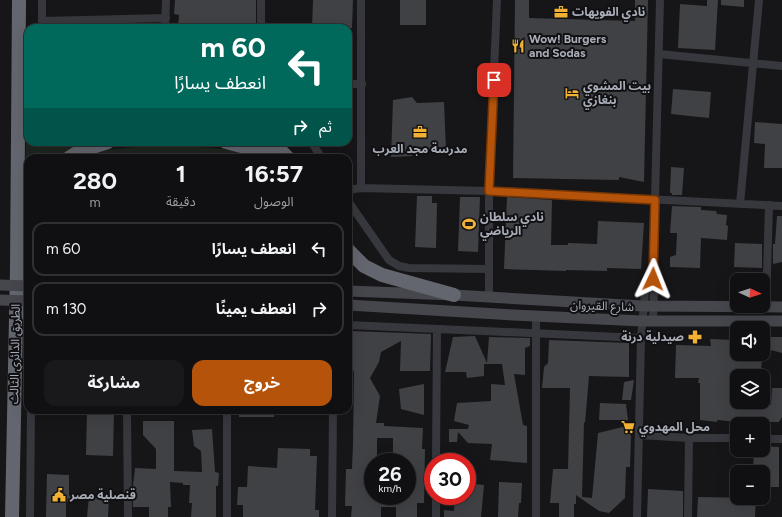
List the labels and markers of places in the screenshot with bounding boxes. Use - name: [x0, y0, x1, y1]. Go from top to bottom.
- office icon: نادي الفويهات: [553, 4, 569, 20]
- place label: نادي الفويهات: [572, 5, 645, 22]
- place label: Wow! Burgers and Sodas: [529, 32, 607, 60]
- restaurant icon: Wow! Burgers and Sodas: [510, 38, 526, 54]
- pin: [477, 63, 511, 97]
- place label: بيت المشوي بنغازي: [583, 79, 651, 110]
- hotel icon: بيت المشوي بنغازي: [564, 85, 580, 101]
- office icon: مدرسة مجد العرب: [412, 124, 428, 140]
- place label: مدرسة مجد العرب: [372, 142, 468, 156]
- place label: نادي سلطان الرياضي: [480, 210, 544, 241]
- sports icon: نادي سلطان الرياضي: [461, 216, 477, 232]
- pharmacy icon: صيدلية درنة: [687, 329, 703, 345]
- place label: صيدلية درنة: [621, 330, 684, 344]
- supermarket icon: محل المهدوي: [620, 419, 636, 435]
- place label: محل المهدوي: [639, 420, 710, 437]
- public building icon: قنصلية مصر: [51, 487, 67, 503]
- place label: قنصلية مصر: [69, 488, 136, 502]

